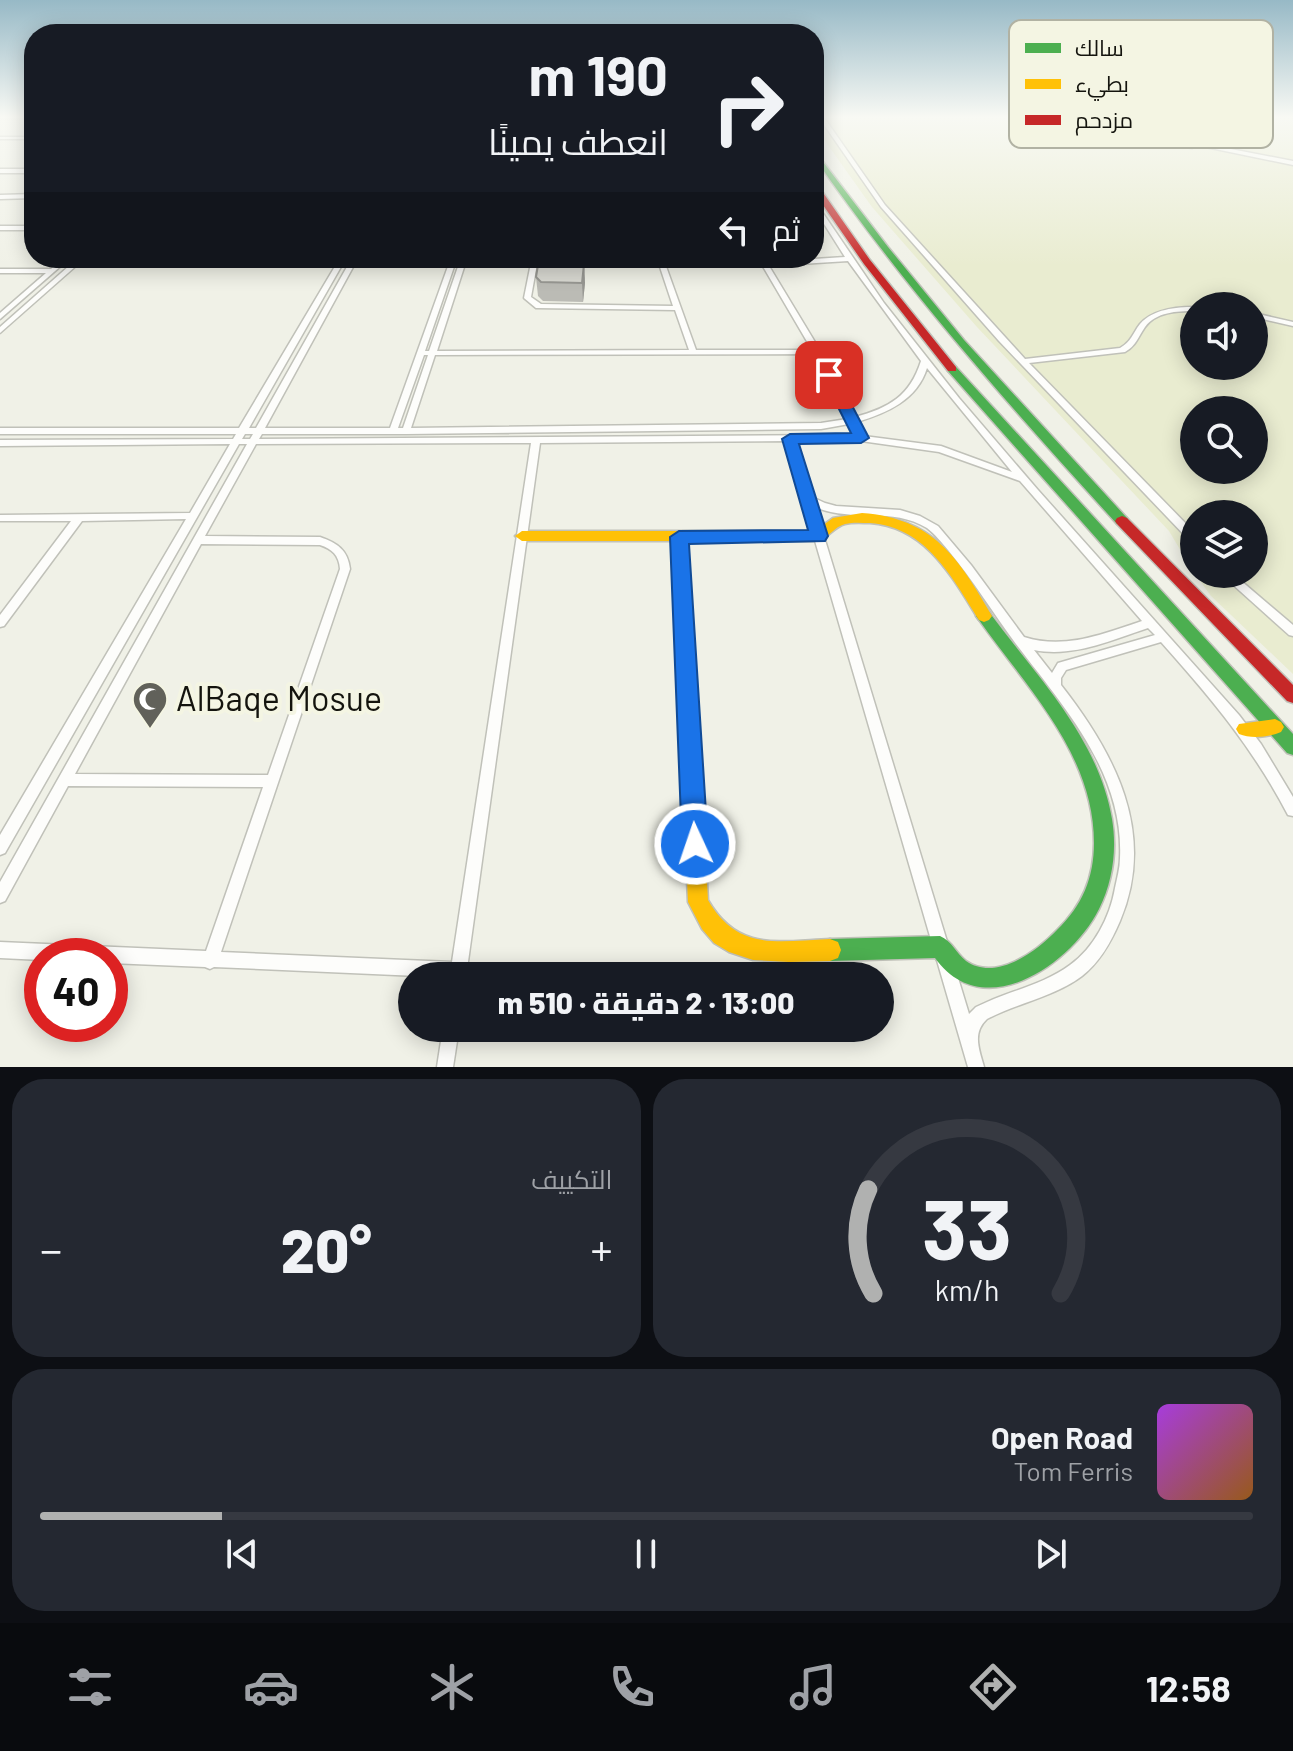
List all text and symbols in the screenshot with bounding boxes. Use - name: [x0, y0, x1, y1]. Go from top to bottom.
- legend: [1009, 20, 1273, 148]
- text: سالك: [1075, 34, 1124, 60]
- text: 190 m: [529, 40, 668, 107]
- icon: right: [696, 56, 800, 160]
- text: بطيء: [1075, 70, 1129, 101]
- text: مزدحم: [1075, 106, 1133, 136]
- text: انعطف يمينًا: [488, 119, 668, 162]
- icon: left: [712, 208, 756, 252]
- text: ثم: [772, 211, 800, 247]
- map controls: [1180, 292, 1268, 588]
- button: sound: [1180, 292, 1268, 380]
- pin: [795, 341, 863, 409]
- icon: arrive: [807, 353, 851, 397]
- button: search: [1180, 396, 1268, 484]
- button: layers: [1180, 500, 1268, 588]
- place label: AlBaqe Mosue: [176, 677, 382, 718]
- mosque icon: AlBaqe Mosue: [131, 680, 169, 730]
- position arrow: [653, 802, 737, 886]
- speed limit sign: 40: [24, 938, 128, 1042]
- text: 13:00 · 2 دقيقة · 510 m: [498, 984, 794, 1020]
- text: التكييف: [531, 1163, 613, 1194]
- text: 33: [922, 1177, 1012, 1277]
- text: 20°: [281, 1213, 372, 1285]
- text: −: [40, 1222, 62, 1275]
- text: +: [591, 1222, 613, 1275]
- text: km/h: [934, 1272, 999, 1307]
- text: Open Road: [991, 1419, 1133, 1455]
- text: Tom Ferris: [1014, 1455, 1133, 1486]
- icon: previous: [220, 1532, 264, 1576]
- icon: pause: [624, 1532, 668, 1576]
- icon: next: [1029, 1532, 1073, 1576]
- icon: filters: [62, 1659, 118, 1715]
- icon: car: [243, 1659, 299, 1715]
- icon: climate: [424, 1659, 480, 1715]
- icon: phone: [604, 1659, 660, 1715]
- icon: music: [785, 1659, 841, 1715]
- icon: directions: [965, 1659, 1021, 1715]
- text: 12:58: [1146, 1666, 1231, 1709]

